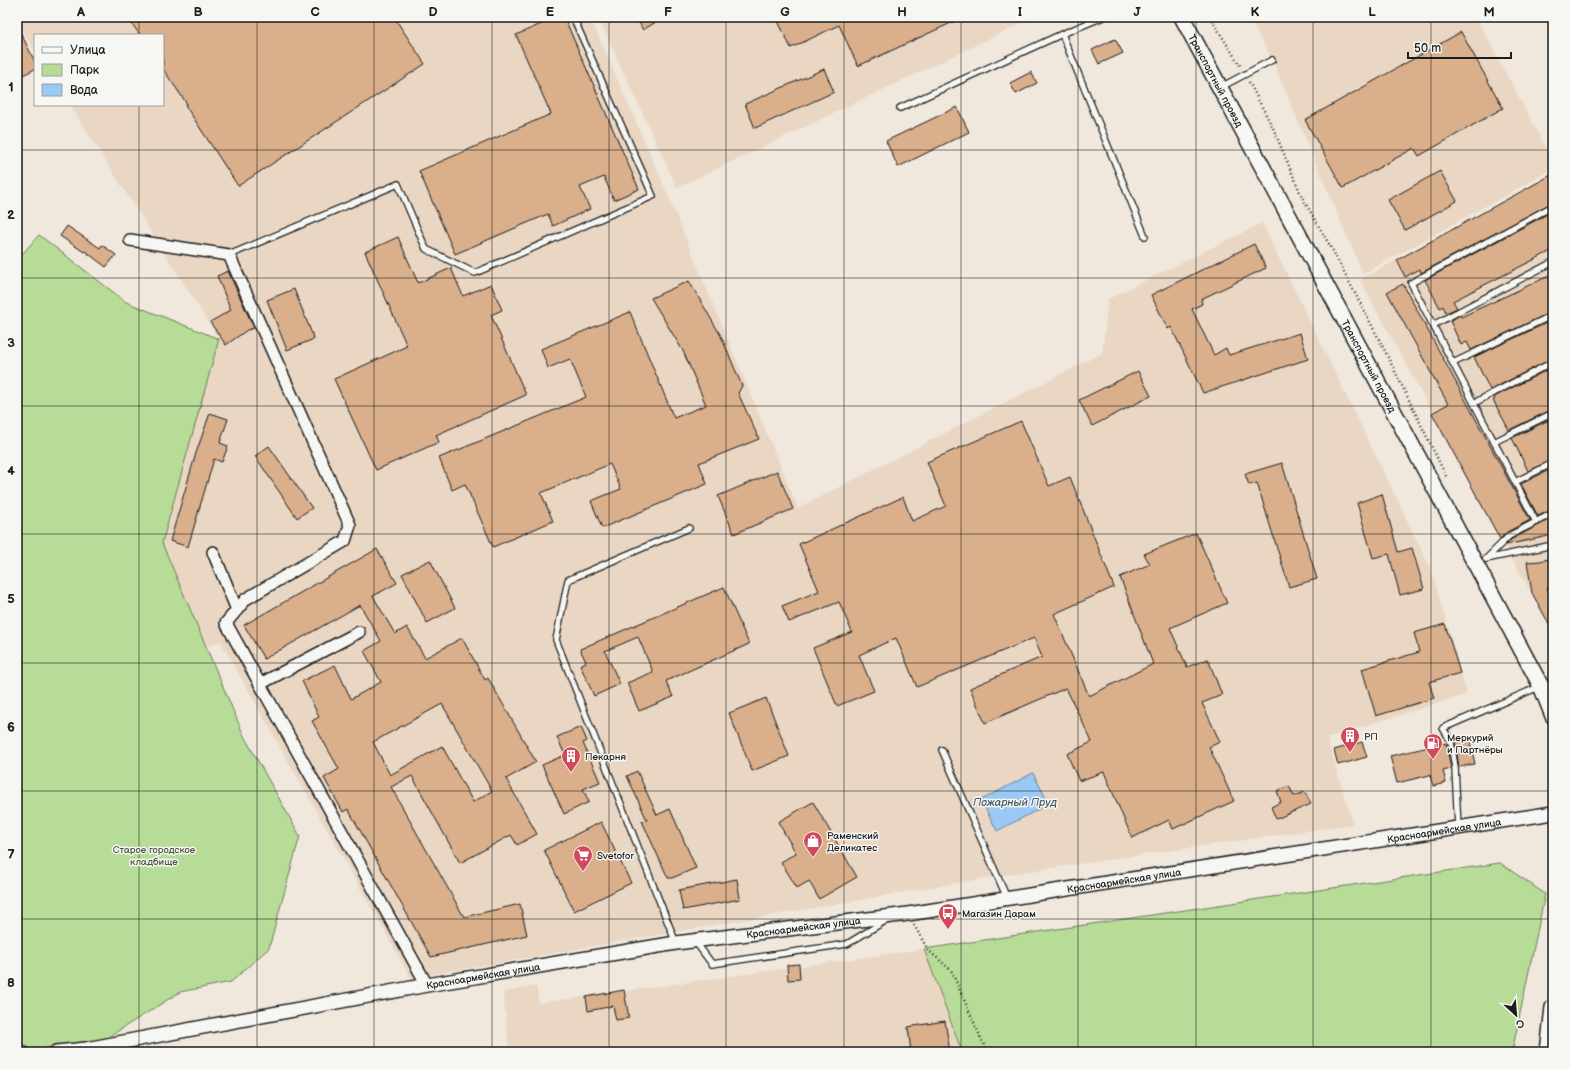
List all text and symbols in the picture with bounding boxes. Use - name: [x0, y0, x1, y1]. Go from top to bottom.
- text: A: [76, 4, 85, 20]
- text: B: [193, 4, 203, 20]
- text: C: [310, 4, 320, 20]
- text: D: [428, 4, 438, 20]
- text: E: [546, 4, 555, 20]
- text: F: [664, 4, 672, 20]
- text: G: [780, 4, 790, 20]
- text: H: [897, 4, 907, 20]
- text: I: [1018, 4, 1022, 20]
- text: J: [1133, 4, 1141, 20]
- text: K: [1251, 4, 1260, 20]
- text: L: [1368, 4, 1376, 20]
- text: M: [1483, 4, 1495, 20]
- street label: Транспортный проезд: [1185, 32, 1245, 129]
- legend: [34, 34, 164, 106]
- scale bar: [1408, 34, 1511, 60]
- text: 50 m: [1414, 41, 1441, 56]
- text: Улица: [70, 43, 106, 58]
- text: Парк: [70, 63, 100, 78]
- text: 1: [8, 79, 14, 95]
- text: Вода: [70, 83, 98, 98]
- text: 2: [7, 207, 15, 223]
- street label: Транспортный проезд: [1339, 318, 1398, 415]
- text: 3: [7, 335, 15, 351]
- text: 4: [7, 463, 15, 479]
- text: 5: [7, 591, 15, 607]
- text: 6: [7, 719, 15, 735]
- building icon: РП: [1339, 725, 1361, 753]
- place label: РП: [1364, 731, 1378, 743]
- fuel station icon: Меркурий и Партнёры: [1422, 732, 1444, 760]
- place label: Меркурий и Партнёры: [1447, 732, 1503, 756]
- building icon: Пекарня: [560, 745, 582, 773]
- place label: Пекарня: [585, 751, 626, 763]
- water label: Пожарный Пруд: [973, 796, 1057, 809]
- street label: Красноармейская улица: [1386, 816, 1502, 846]
- shop icon: Раменский Деликатес: [802, 830, 824, 858]
- place label: Раменский Деликатес: [827, 830, 879, 854]
- park label: Старое городское кладбище: [113, 844, 196, 868]
- supermarket icon: Svetofor: [572, 844, 594, 872]
- text: 7: [7, 847, 15, 863]
- place label: Svetofor: [597, 850, 634, 862]
- street label: Красноармейская улица: [1066, 866, 1182, 896]
- bus stop icon: Магазин Дарам: [937, 902, 959, 930]
- place label: Магазин Дарам: [962, 908, 1036, 920]
- street label: Красноармейская улица: [746, 915, 862, 941]
- street label: Красноармейская улица: [425, 961, 541, 992]
- text: 8: [7, 975, 15, 991]
- north arrow: [1496, 995, 1536, 1035]
- text: С: [1514, 1016, 1526, 1031]

